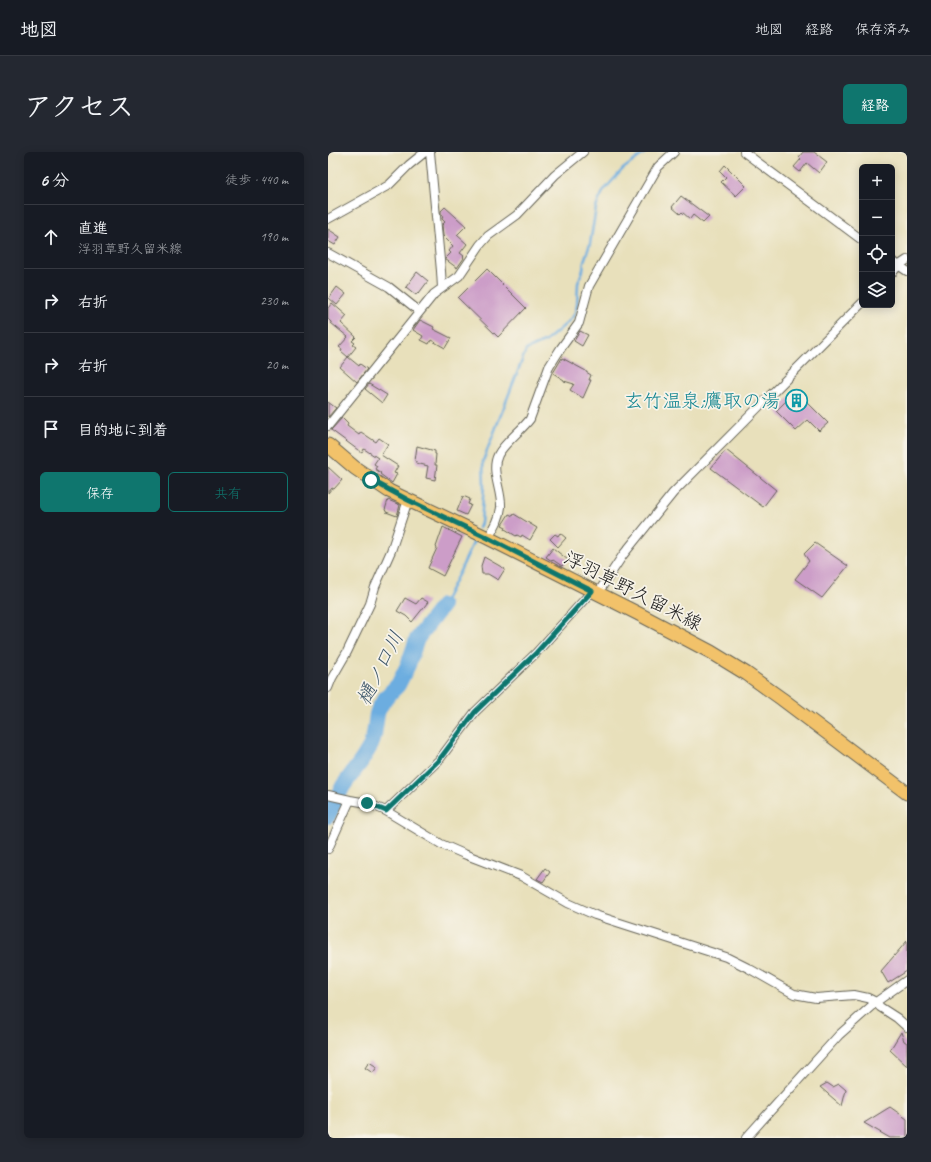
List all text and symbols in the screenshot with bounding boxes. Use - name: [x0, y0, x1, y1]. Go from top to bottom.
- text: 地図: [20, 18, 58, 42]
- text: 地図: [755, 21, 783, 38]
- text: 経路: [805, 21, 833, 38]
- text: 保存済み: [855, 21, 911, 38]
- button: 経路: [843, 84, 907, 124]
- text: アクセス: [24, 89, 134, 124]
- map controls: [859, 164, 895, 308]
- button: +: [859, 164, 895, 200]
- text: 6 分: [40, 170, 69, 191]
- text: 徒歩 · 440 m: [225, 172, 288, 188]
- button: −: [859, 200, 895, 236]
- text: 直進: [78, 219, 108, 238]
- icon: ahead: [40, 226, 62, 248]
- text: 190 m: [260, 229, 288, 245]
- button: locate: [859, 236, 895, 272]
- text: 浮羽草野久留米線: [78, 241, 182, 257]
- button: layers: [859, 272, 895, 308]
- icon: right: [40, 290, 62, 312]
- text: 右折: [78, 293, 108, 312]
- text: 230 m: [260, 293, 288, 309]
- icon: right: [40, 354, 62, 376]
- text: 右折: [78, 357, 108, 376]
- text: 20 m: [266, 357, 288, 373]
- building icon: 玄竹温泉;鷹取の湯: [783, 388, 809, 414]
- place label: 玄竹温泉;鷹取の湯: [624, 389, 780, 413]
- icon: arrive: [40, 418, 62, 440]
- text: 目的地に到着: [78, 421, 168, 440]
- route start: [362, 471, 380, 489]
- button: 保存: [40, 472, 160, 512]
- button: 共有: [168, 472, 288, 512]
- street label: 浮羽草野久留米線: [560, 546, 706, 636]
- water label: 樋ノ口川: [351, 627, 409, 709]
- route end: [358, 794, 376, 812]

